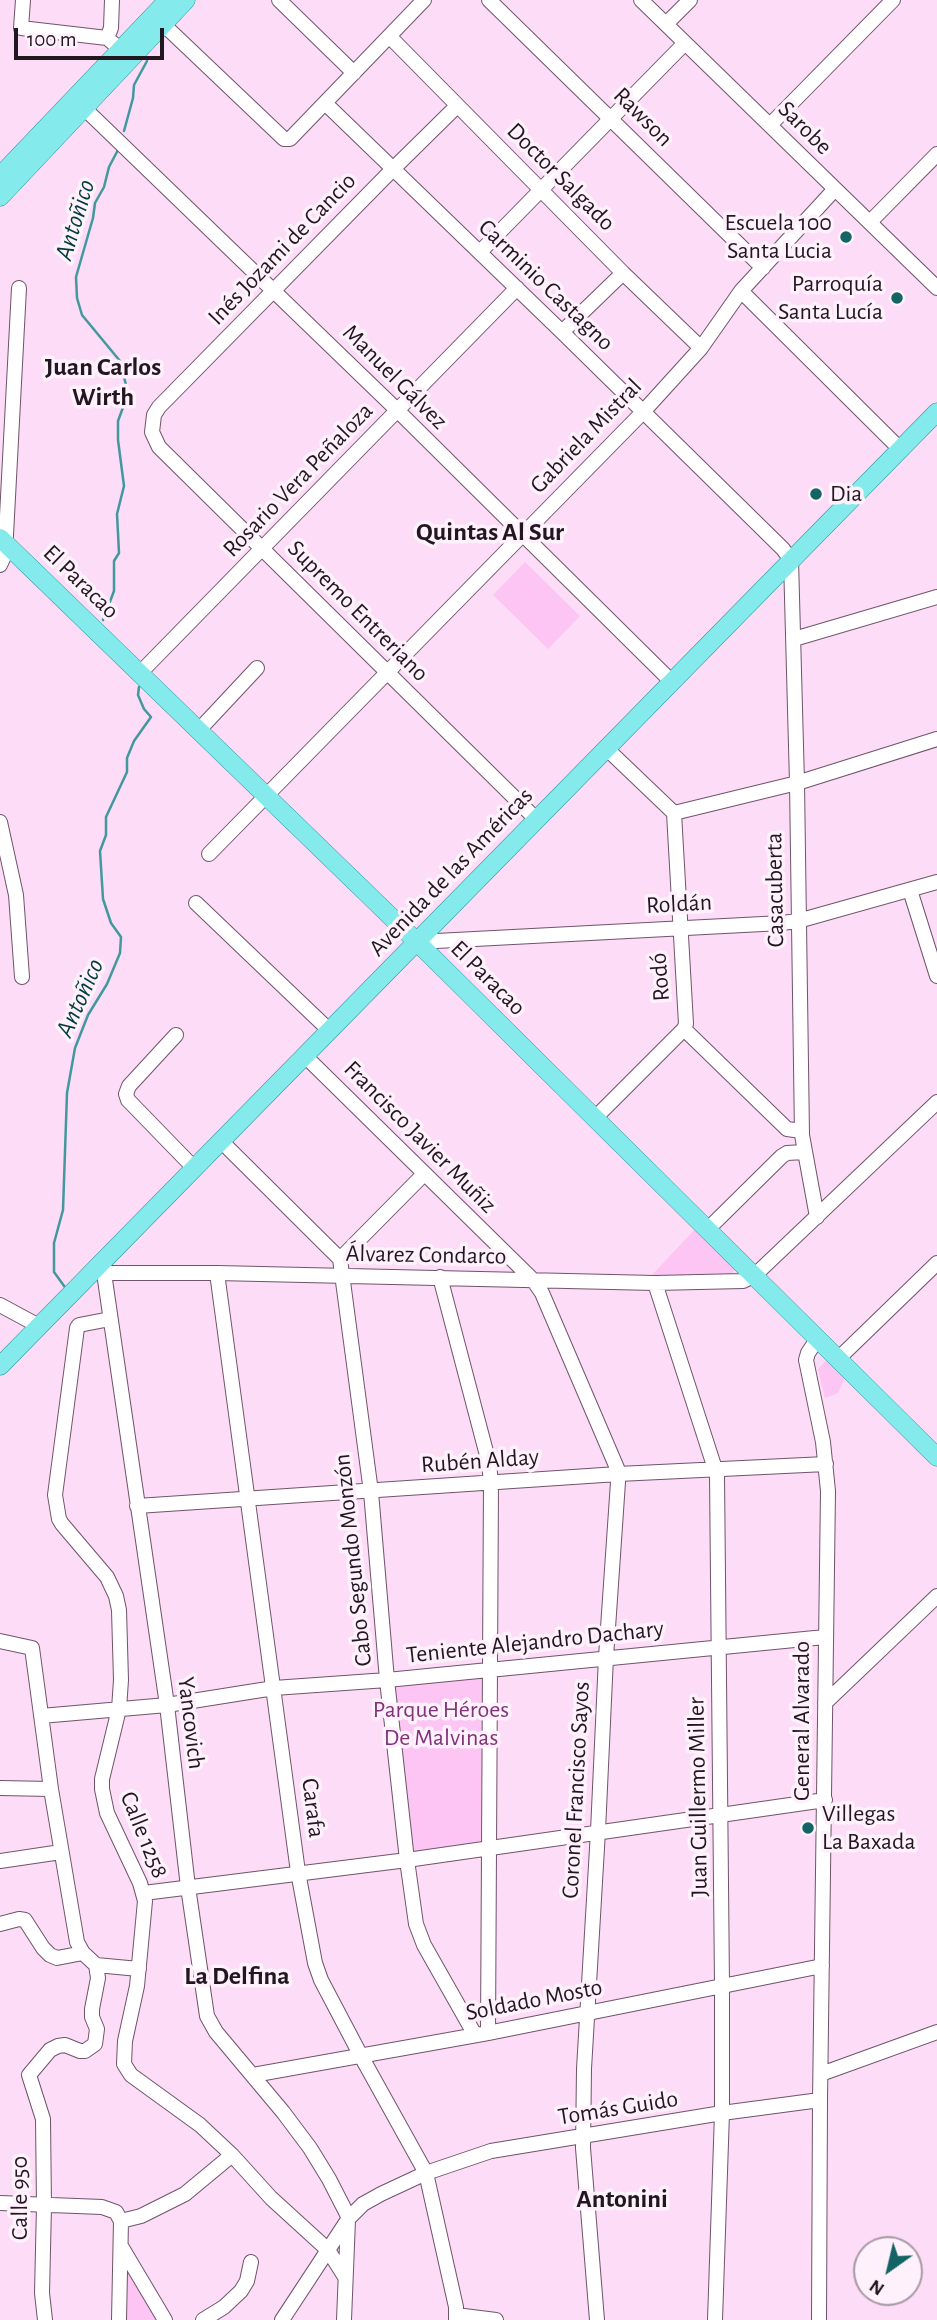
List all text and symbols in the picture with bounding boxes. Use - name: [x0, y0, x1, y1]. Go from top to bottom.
- scale bar: [18, 14, 168, 58]
- text: 100 m: [27, 29, 77, 50]
- street label: Rawson: [607, 81, 679, 153]
- street label: Sarobe: [772, 95, 838, 161]
- street label: Doctor Salgado: [501, 117, 621, 237]
- street label: Inés Jozami de Cancio: [202, 167, 362, 331]
- water label: Antoñico: [48, 176, 102, 264]
- place label: Escuela 100 Santa Lucia: [724, 209, 832, 265]
- street label: Carminio Castagno: [472, 213, 620, 357]
- marker: Escuela 100 Santa Lucia: [838, 229, 854, 245]
- place label: Parroquía Santa Lucía: [778, 270, 883, 326]
- marker: Parroquía Santa Lucía: [889, 290, 905, 306]
- street label: Manuel Gálvez: [336, 318, 454, 436]
- district label: Juan Carlos Wirth: [45, 351, 161, 412]
- street label: Gabriela Mistral: [524, 372, 648, 500]
- street label: Rosario Vera Peñaloza: [217, 397, 379, 563]
- place label: Dia: [830, 480, 862, 508]
- marker: Dia: [808, 486, 824, 502]
- district label: Quintas Al Sur: [416, 516, 564, 548]
- street label: Supremo Entreriano: [281, 534, 435, 688]
- street label: El Paracao: [37, 539, 125, 625]
- street label: Avenida de las Américas: [363, 782, 539, 962]
- street label: Casacuberta: [760, 832, 790, 948]
- street label: Roldán: [645, 888, 713, 920]
- street label: El Paracao: [444, 934, 532, 1022]
- street label: Rodó: [644, 952, 676, 1002]
- water label: Antoñico: [49, 954, 111, 1042]
- street label: Francisco Javier Muñiz: [338, 1055, 502, 1219]
- street label: Álvarez Condarco: [345, 1239, 507, 1271]
- street label: Rubén Alday: [420, 1443, 540, 1479]
- street label: Cabo Segundo Monzón: [328, 1452, 378, 1668]
- street label: Teniente Alejandro Dachary: [405, 1614, 665, 1670]
- street label: General Alvarado: [788, 1641, 816, 1801]
- street label: Yancovich: [171, 1675, 211, 1771]
- street label: Coronel Francisco Sayos: [556, 1681, 596, 1899]
- park label: Parque Héroes De Malvinas: [373, 1696, 509, 1752]
- street label: Juan Guillermo Miller: [682, 1697, 714, 1897]
- street label: Carafa: [295, 1777, 331, 1839]
- street label: Calle 1258: [114, 1787, 174, 1883]
- place label: Villegas La Baxada: [822, 1800, 916, 1856]
- marker: Villegas La Baxada: [800, 1820, 816, 1836]
- district label: La Delfina: [184, 1960, 290, 1992]
- street label: Soldado Mosto: [463, 1973, 605, 2027]
- street label: Tomás Guido: [556, 2084, 680, 2132]
- street label: Calle 950: [6, 2156, 34, 2240]
- district label: Antonini: [576, 2183, 668, 2215]
- north arrow: [853, 2236, 923, 2306]
- text: N: [866, 2276, 888, 2299]

